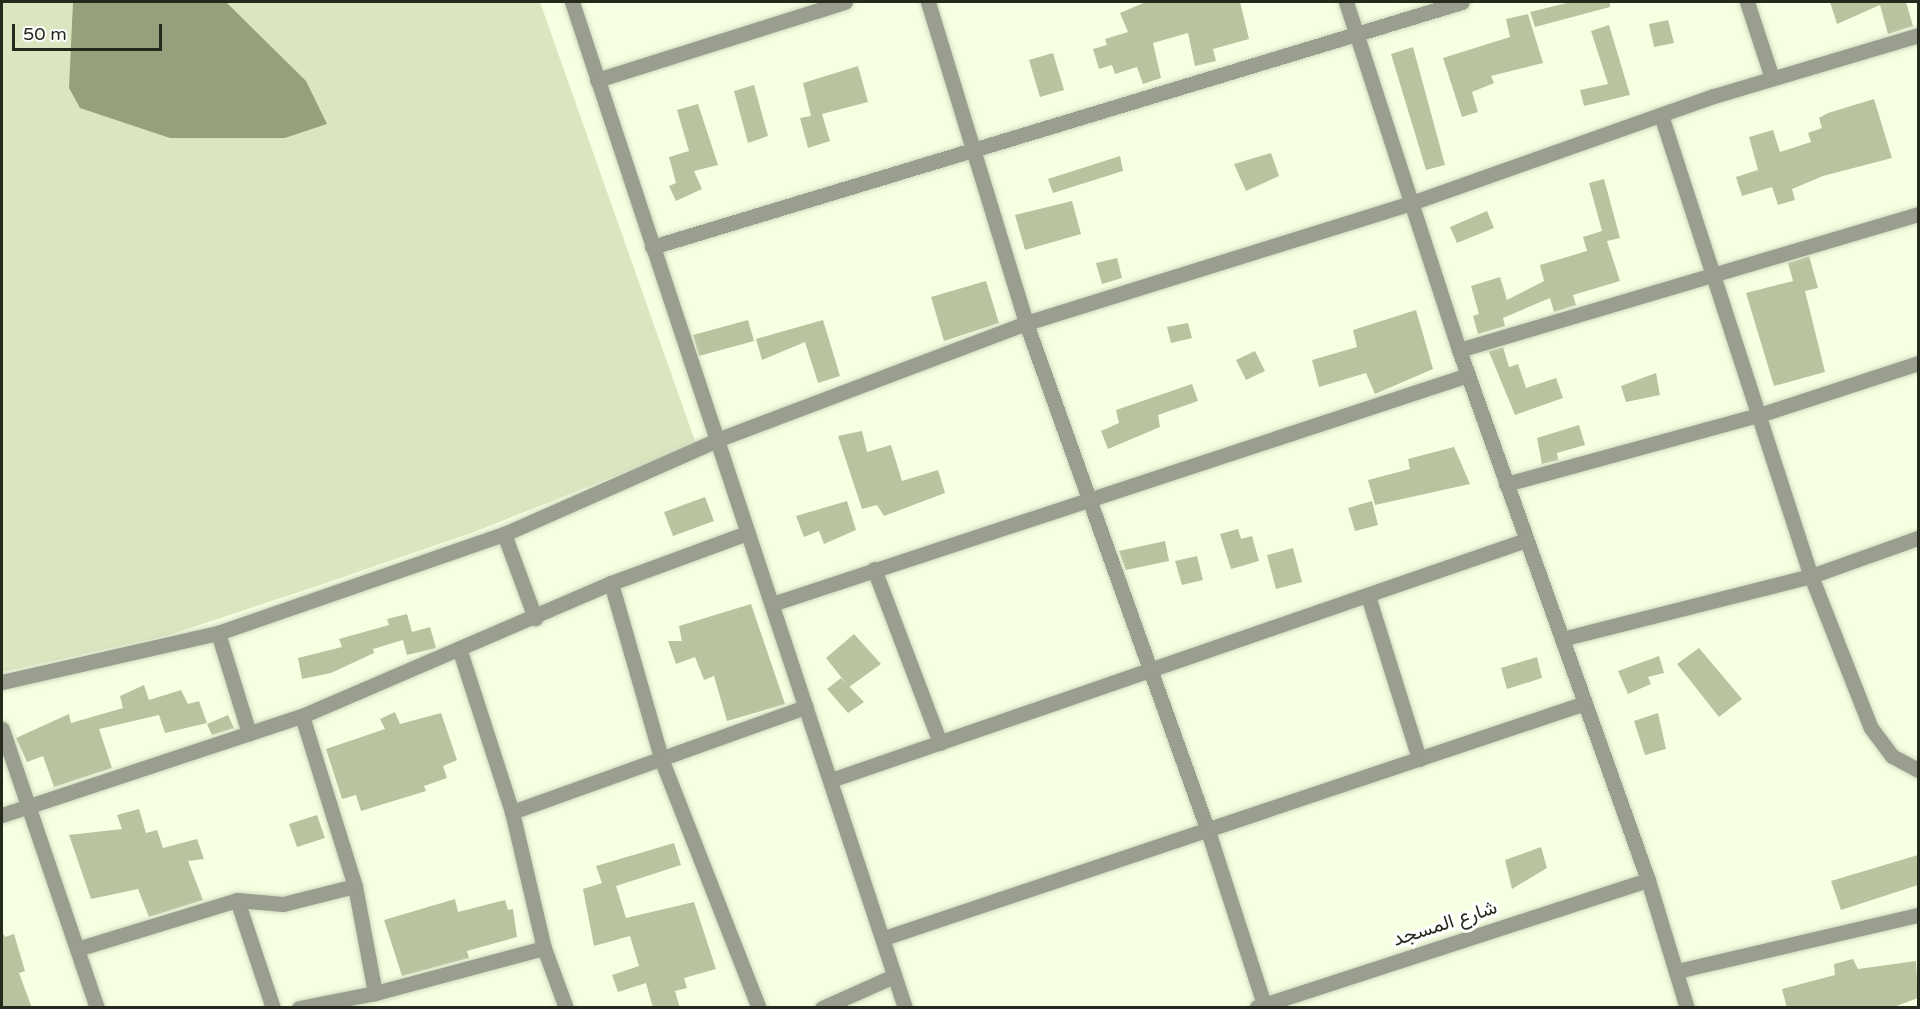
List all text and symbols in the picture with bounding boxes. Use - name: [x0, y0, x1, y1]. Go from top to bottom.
- scale bar: [15, 12, 165, 50]
- text: 50 m: [23, 23, 67, 45]
- street label: شارع المسجد: [1390, 896, 1500, 952]

